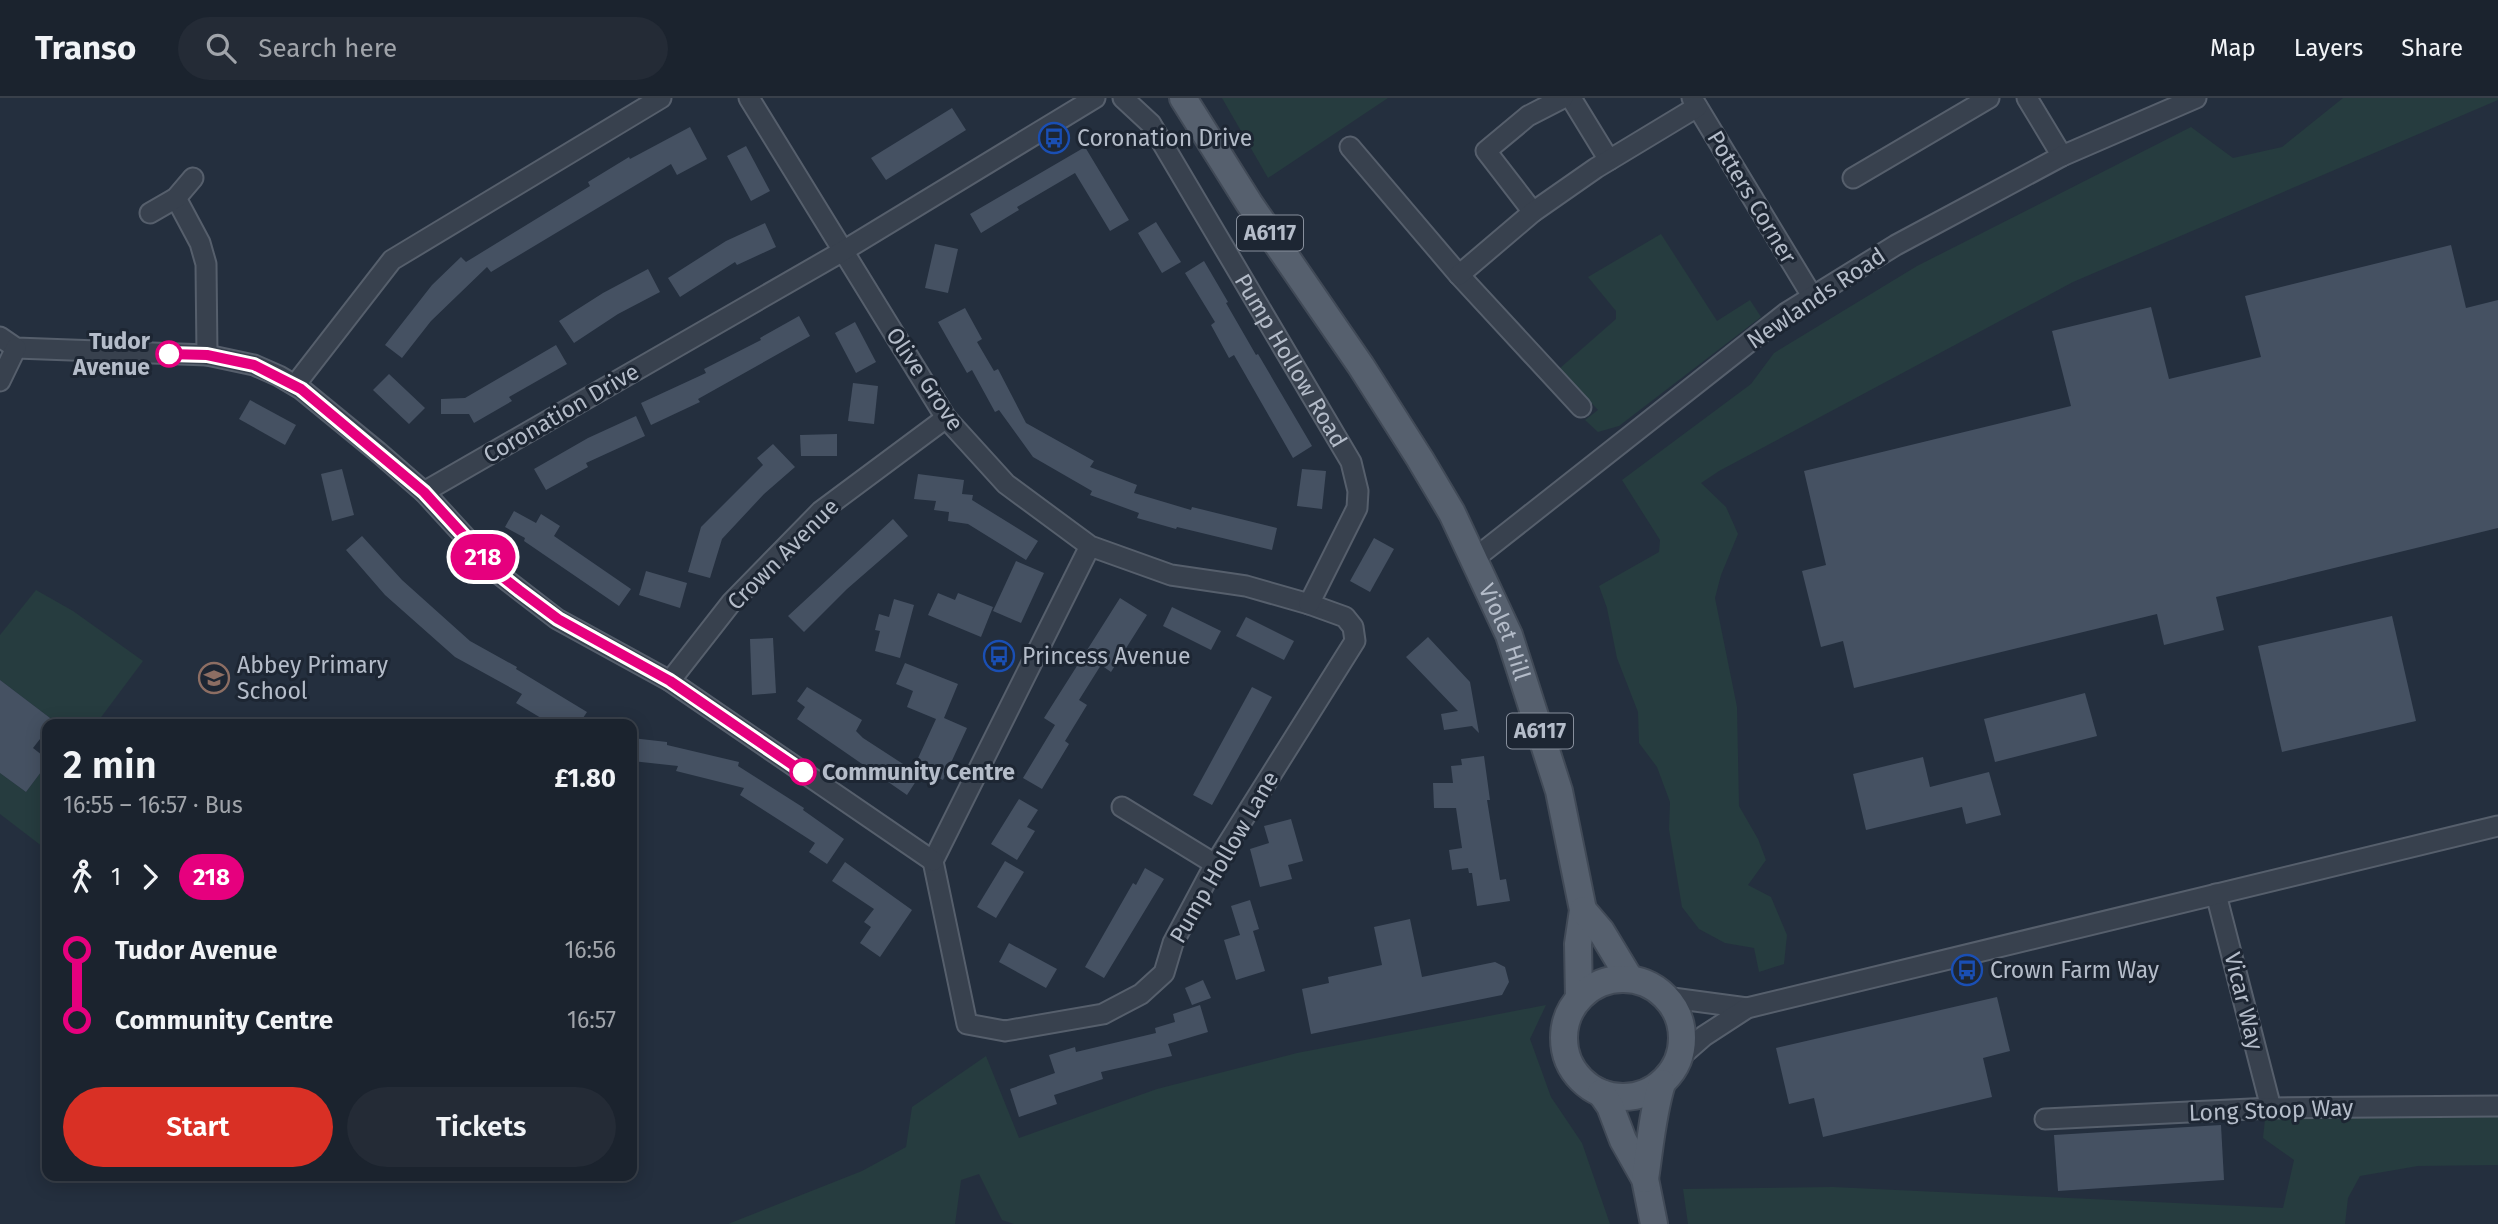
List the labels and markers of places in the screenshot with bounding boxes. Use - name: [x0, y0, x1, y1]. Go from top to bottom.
- bus stop icon: Coronation Drive: [1037, 121, 1071, 155]
- place label: Coronation Drive: [1077, 124, 1252, 152]
- place label: Tudor Avenue: [72, 327, 151, 381]
- marker: Tudor Avenue: [156, 341, 182, 367]
- bus stop icon: Princess Avenue: [982, 639, 1016, 673]
- place label: Princess Avenue: [1022, 642, 1191, 670]
- place label: Abbey Primary School: [237, 651, 389, 705]
- school or university icon: Abbey Primary School: [197, 661, 231, 695]
- place label: Community Centre: [822, 758, 1015, 786]
- marker: Community Centre: [790, 759, 816, 785]
- bus stop icon: Crown Farm Way: [1950, 953, 1984, 987]
- place label: Crown Farm Way: [1990, 956, 2160, 984]

